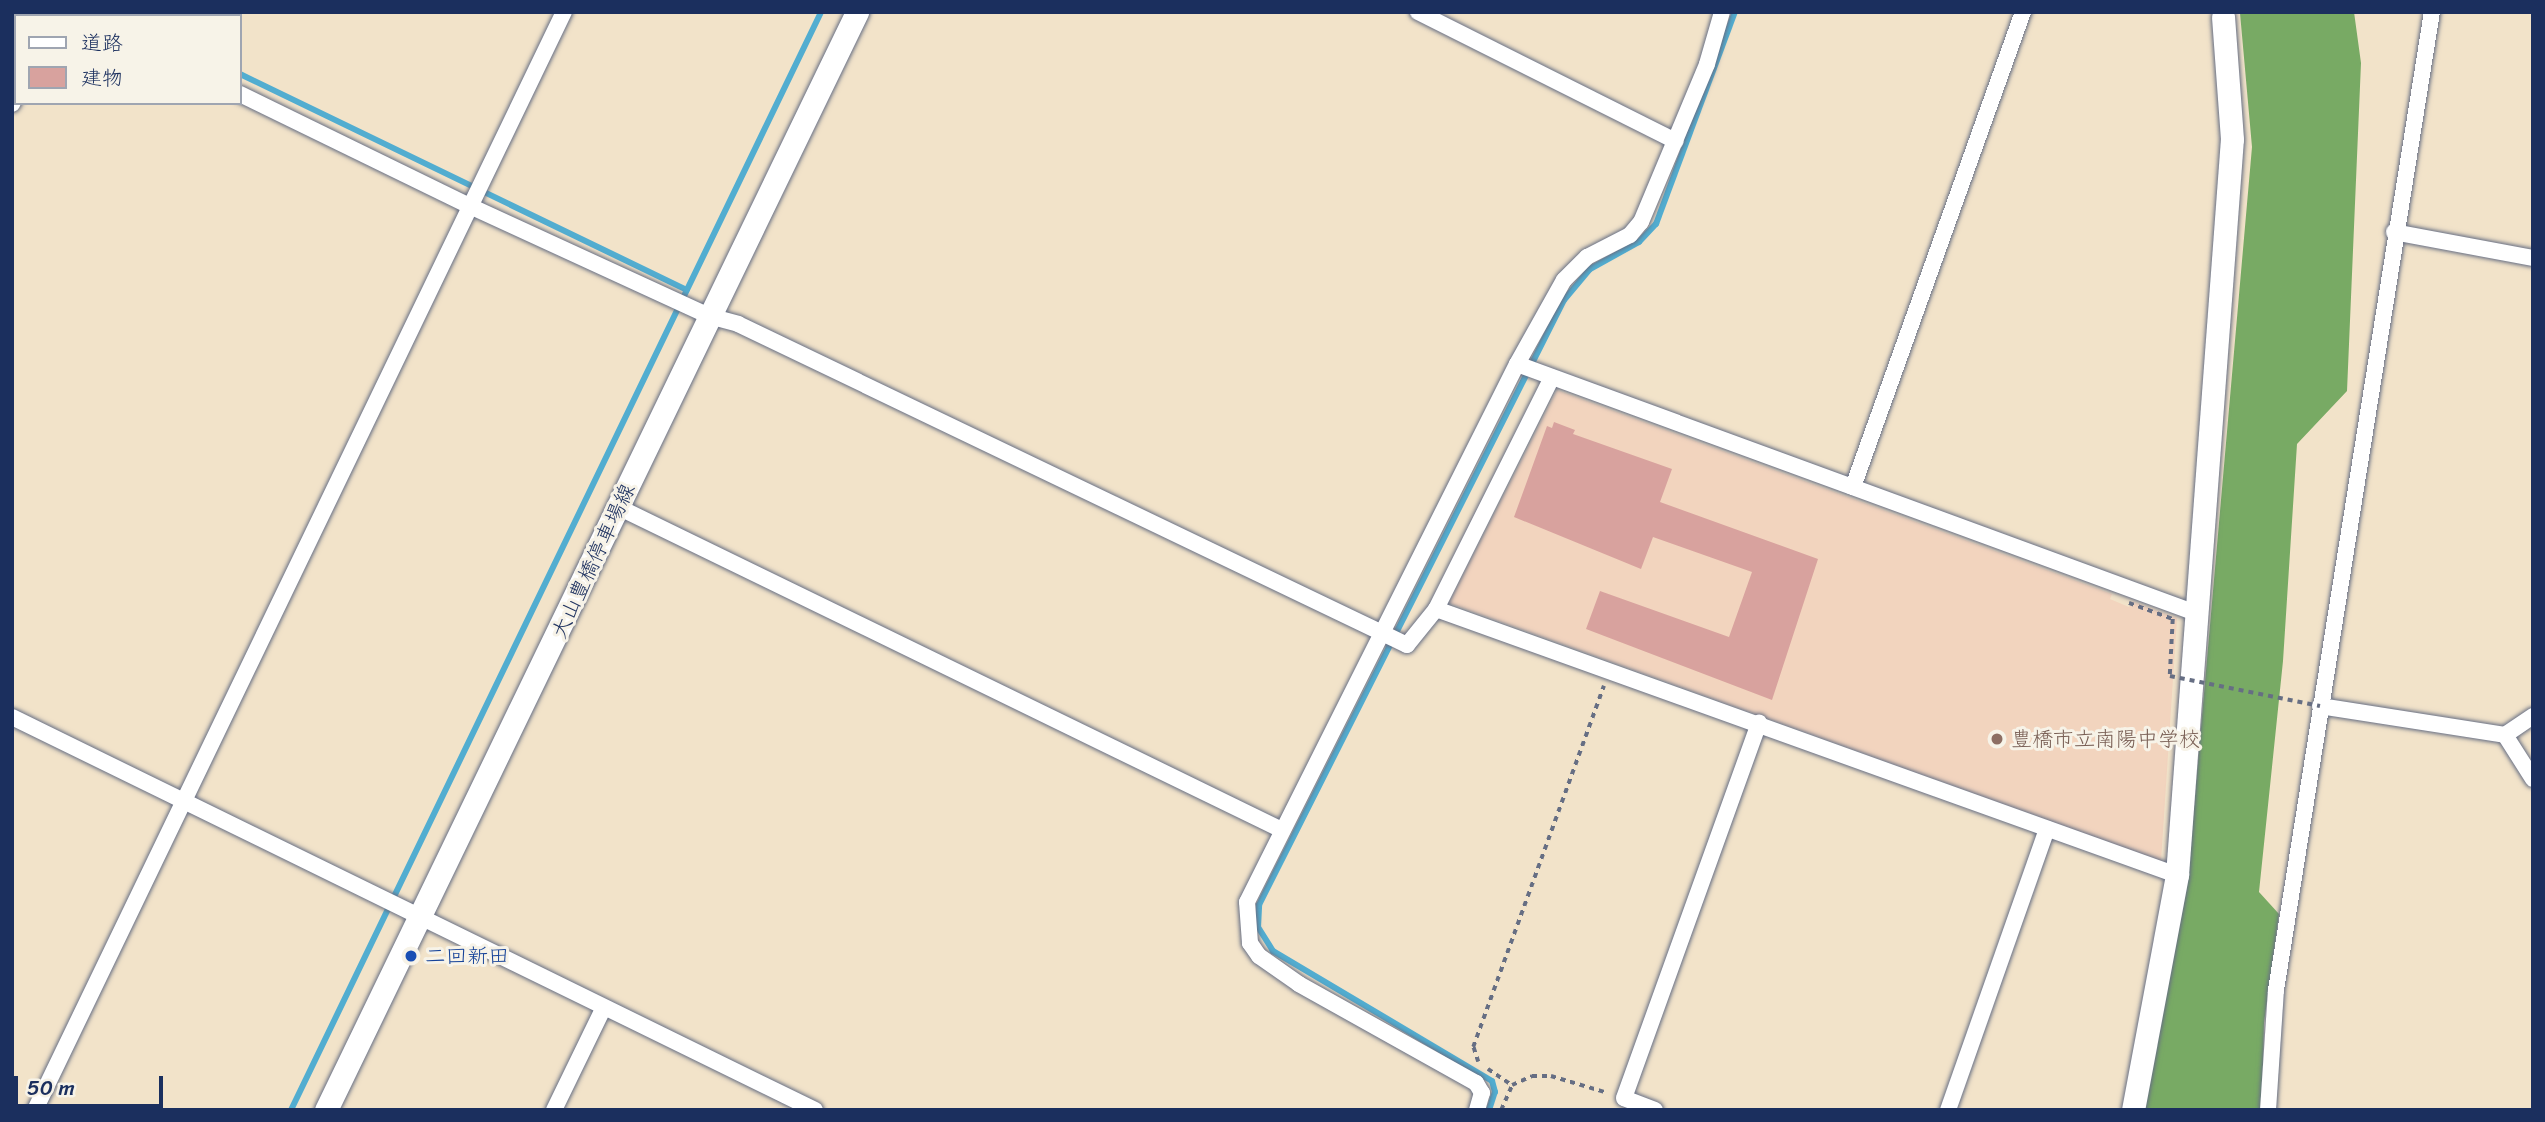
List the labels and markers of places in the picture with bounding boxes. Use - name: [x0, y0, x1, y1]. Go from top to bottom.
- place label: 豊橋市立南陽中学校: [2011, 726, 2200, 752]
- marker: 豊橋市立南陽中学校: [1989, 731, 2005, 747]
- place label: 二回新田: [425, 943, 509, 969]
- marker: 二回新田: [403, 948, 419, 964]

